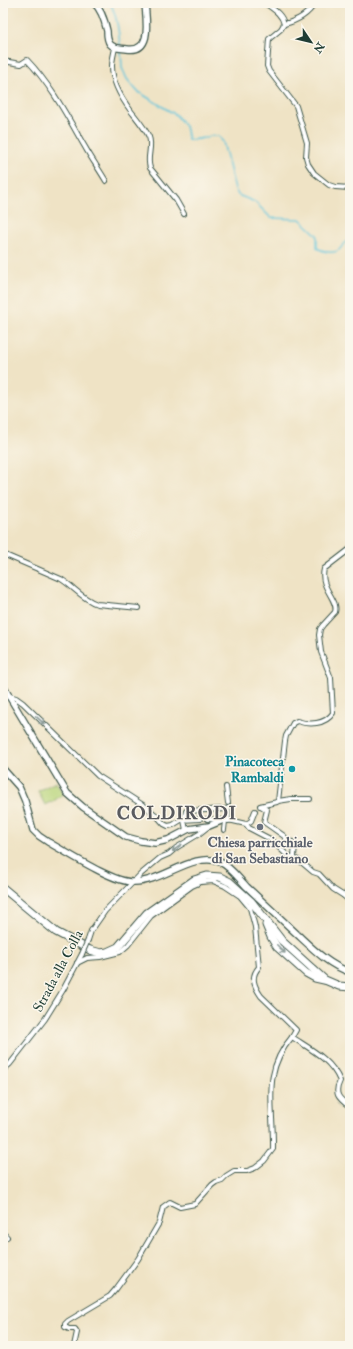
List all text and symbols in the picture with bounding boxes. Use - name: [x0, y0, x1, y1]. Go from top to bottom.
- north arrow: [291, 22, 331, 62]
- text: N: [310, 39, 328, 56]
- one-way arrow: [35, 715, 45, 725]
- place label: Pinacoteca Rambaldi: [225, 753, 285, 786]
- marker: Pinacoteca Rambaldi: [287, 764, 297, 774]
- district label: COLDIRODI: [117, 802, 237, 825]
- marker: Chiesa parricchiale di San Sebastiano: [255, 822, 265, 832]
- place label: Chiesa parricchiale di San Sebastiano: [208, 834, 313, 867]
- one-way arrow: [171, 844, 182, 852]
- street label: Strada alla Colla: [29, 927, 87, 1015]
- one-way arrow: [275, 944, 285, 954]

